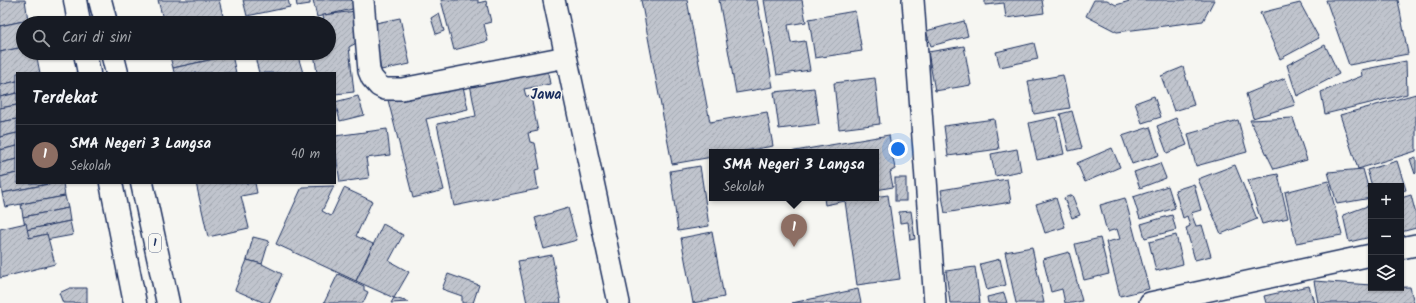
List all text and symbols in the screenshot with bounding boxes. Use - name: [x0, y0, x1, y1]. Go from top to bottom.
- search box: [16, 16, 336, 60]
- text: Cari di sini: [62, 26, 131, 50]
- icon: search: [30, 27, 52, 49]
- district label: Jawa: [530, 84, 562, 106]
- text: Terdekat: [32, 85, 98, 112]
- text: SMA Negeri 3 Langsa: [70, 132, 211, 156]
- your location: [888, 139, 908, 159]
- text: 1: [43, 144, 47, 165]
- text: 40 m: [291, 144, 320, 165]
- popup: [709, 149, 879, 201]
- text: SMA Negeri 3 Langsa: [723, 153, 865, 177]
- text: Sekolah: [70, 156, 111, 177]
- text: Sekolah: [723, 177, 764, 198]
- map controls: [1368, 183, 1404, 291]
- button: +: [1368, 183, 1404, 219]
- pin: 1: [781, 214, 807, 247]
- button: −: [1368, 219, 1404, 255]
- road number: 1: [149, 234, 161, 252]
- button: layers: [1368, 255, 1404, 291]

